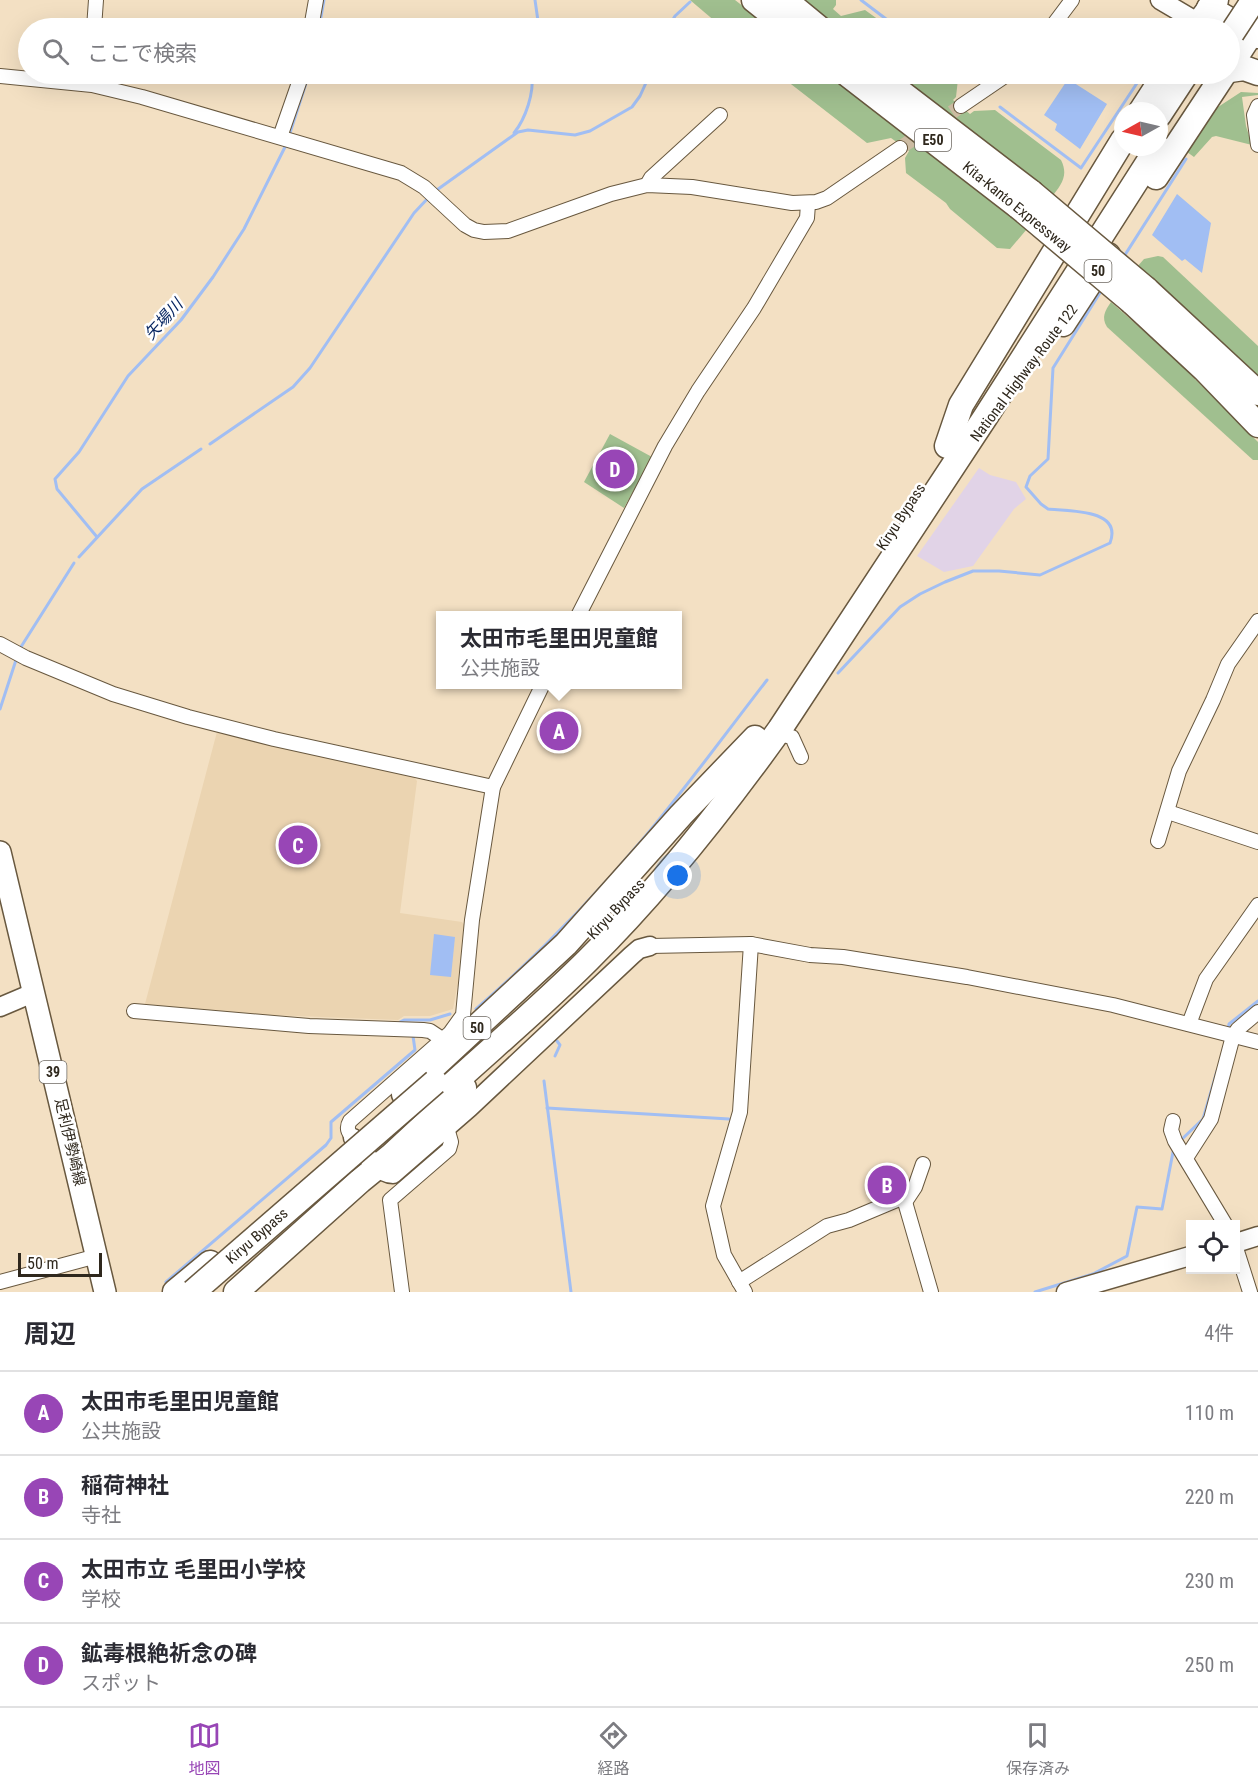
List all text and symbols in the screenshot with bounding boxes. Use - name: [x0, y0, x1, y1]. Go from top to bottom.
- search box: [18, 18, 1240, 84]
- icon: search: [39, 35, 72, 68]
- text: ここで検索: [87, 41, 197, 66]
- north arrow: [1114, 102, 1168, 156]
- road number: E50: [915, 129, 951, 151]
- street label: Kita-Kanto Expressway: [959, 158, 1075, 256]
- road number: 50: [1084, 260, 1112, 282]
- water label: 矢場川: [140, 294, 188, 344]
- street label: National Highway Route 122: [967, 301, 1081, 445]
- pin: D: [596, 446, 634, 492]
- street label: Kiryu Bypass: [873, 480, 929, 554]
- popup: [436, 611, 682, 689]
- text: 太田市毛里田児童館: [460, 626, 658, 651]
- text: 公共施設: [460, 656, 540, 680]
- pin: A: [540, 708, 578, 754]
- pin: C: [278, 822, 318, 868]
- your location: [663, 861, 692, 890]
- street label: Kiryu Bypass: [584, 875, 649, 943]
- road number: 50: [464, 1017, 490, 1039]
- road number: 39: [40, 1061, 66, 1083]
- street label: 足利伊勢崎線: [51, 1096, 89, 1188]
- pin: B: [868, 1162, 906, 1208]
- street label: Kiryu Bypass: [222, 1204, 292, 1268]
- map controls: [1186, 1220, 1240, 1274]
- button: locate: [1186, 1220, 1240, 1274]
- scale bar: [18, 1250, 102, 1278]
- text: 50 m: [27, 1254, 59, 1273]
- text: 周辺: [24, 1319, 76, 1349]
- text: 4件: [1204, 1321, 1234, 1345]
- text: 太田市毛里田児童館: [81, 1389, 279, 1414]
- text: A: [38, 1401, 49, 1425]
- text: 110 m: [1185, 1401, 1234, 1425]
- text: 公共施設: [81, 1419, 161, 1443]
- text: 稲荷神社: [81, 1473, 169, 1498]
- text: B: [38, 1485, 49, 1509]
- text: 220 m: [1185, 1485, 1234, 1509]
- text: 寺社: [81, 1503, 121, 1527]
- text: 太田市立 毛里田小学校: [81, 1557, 306, 1582]
- text: C: [38, 1569, 49, 1593]
- text: 230 m: [1185, 1569, 1234, 1593]
- text: 学校: [81, 1587, 121, 1611]
- text: 鉱毒根絶祈念の碑: [81, 1641, 257, 1666]
- text: D: [38, 1653, 49, 1677]
- text: 250 m: [1185, 1653, 1234, 1677]
- text: スポット: [81, 1671, 161, 1695]
- tab: 地図: [188, 1719, 221, 1779]
- tab: 経路: [597, 1719, 630, 1779]
- tab: 保存済み: [1006, 1719, 1070, 1779]

